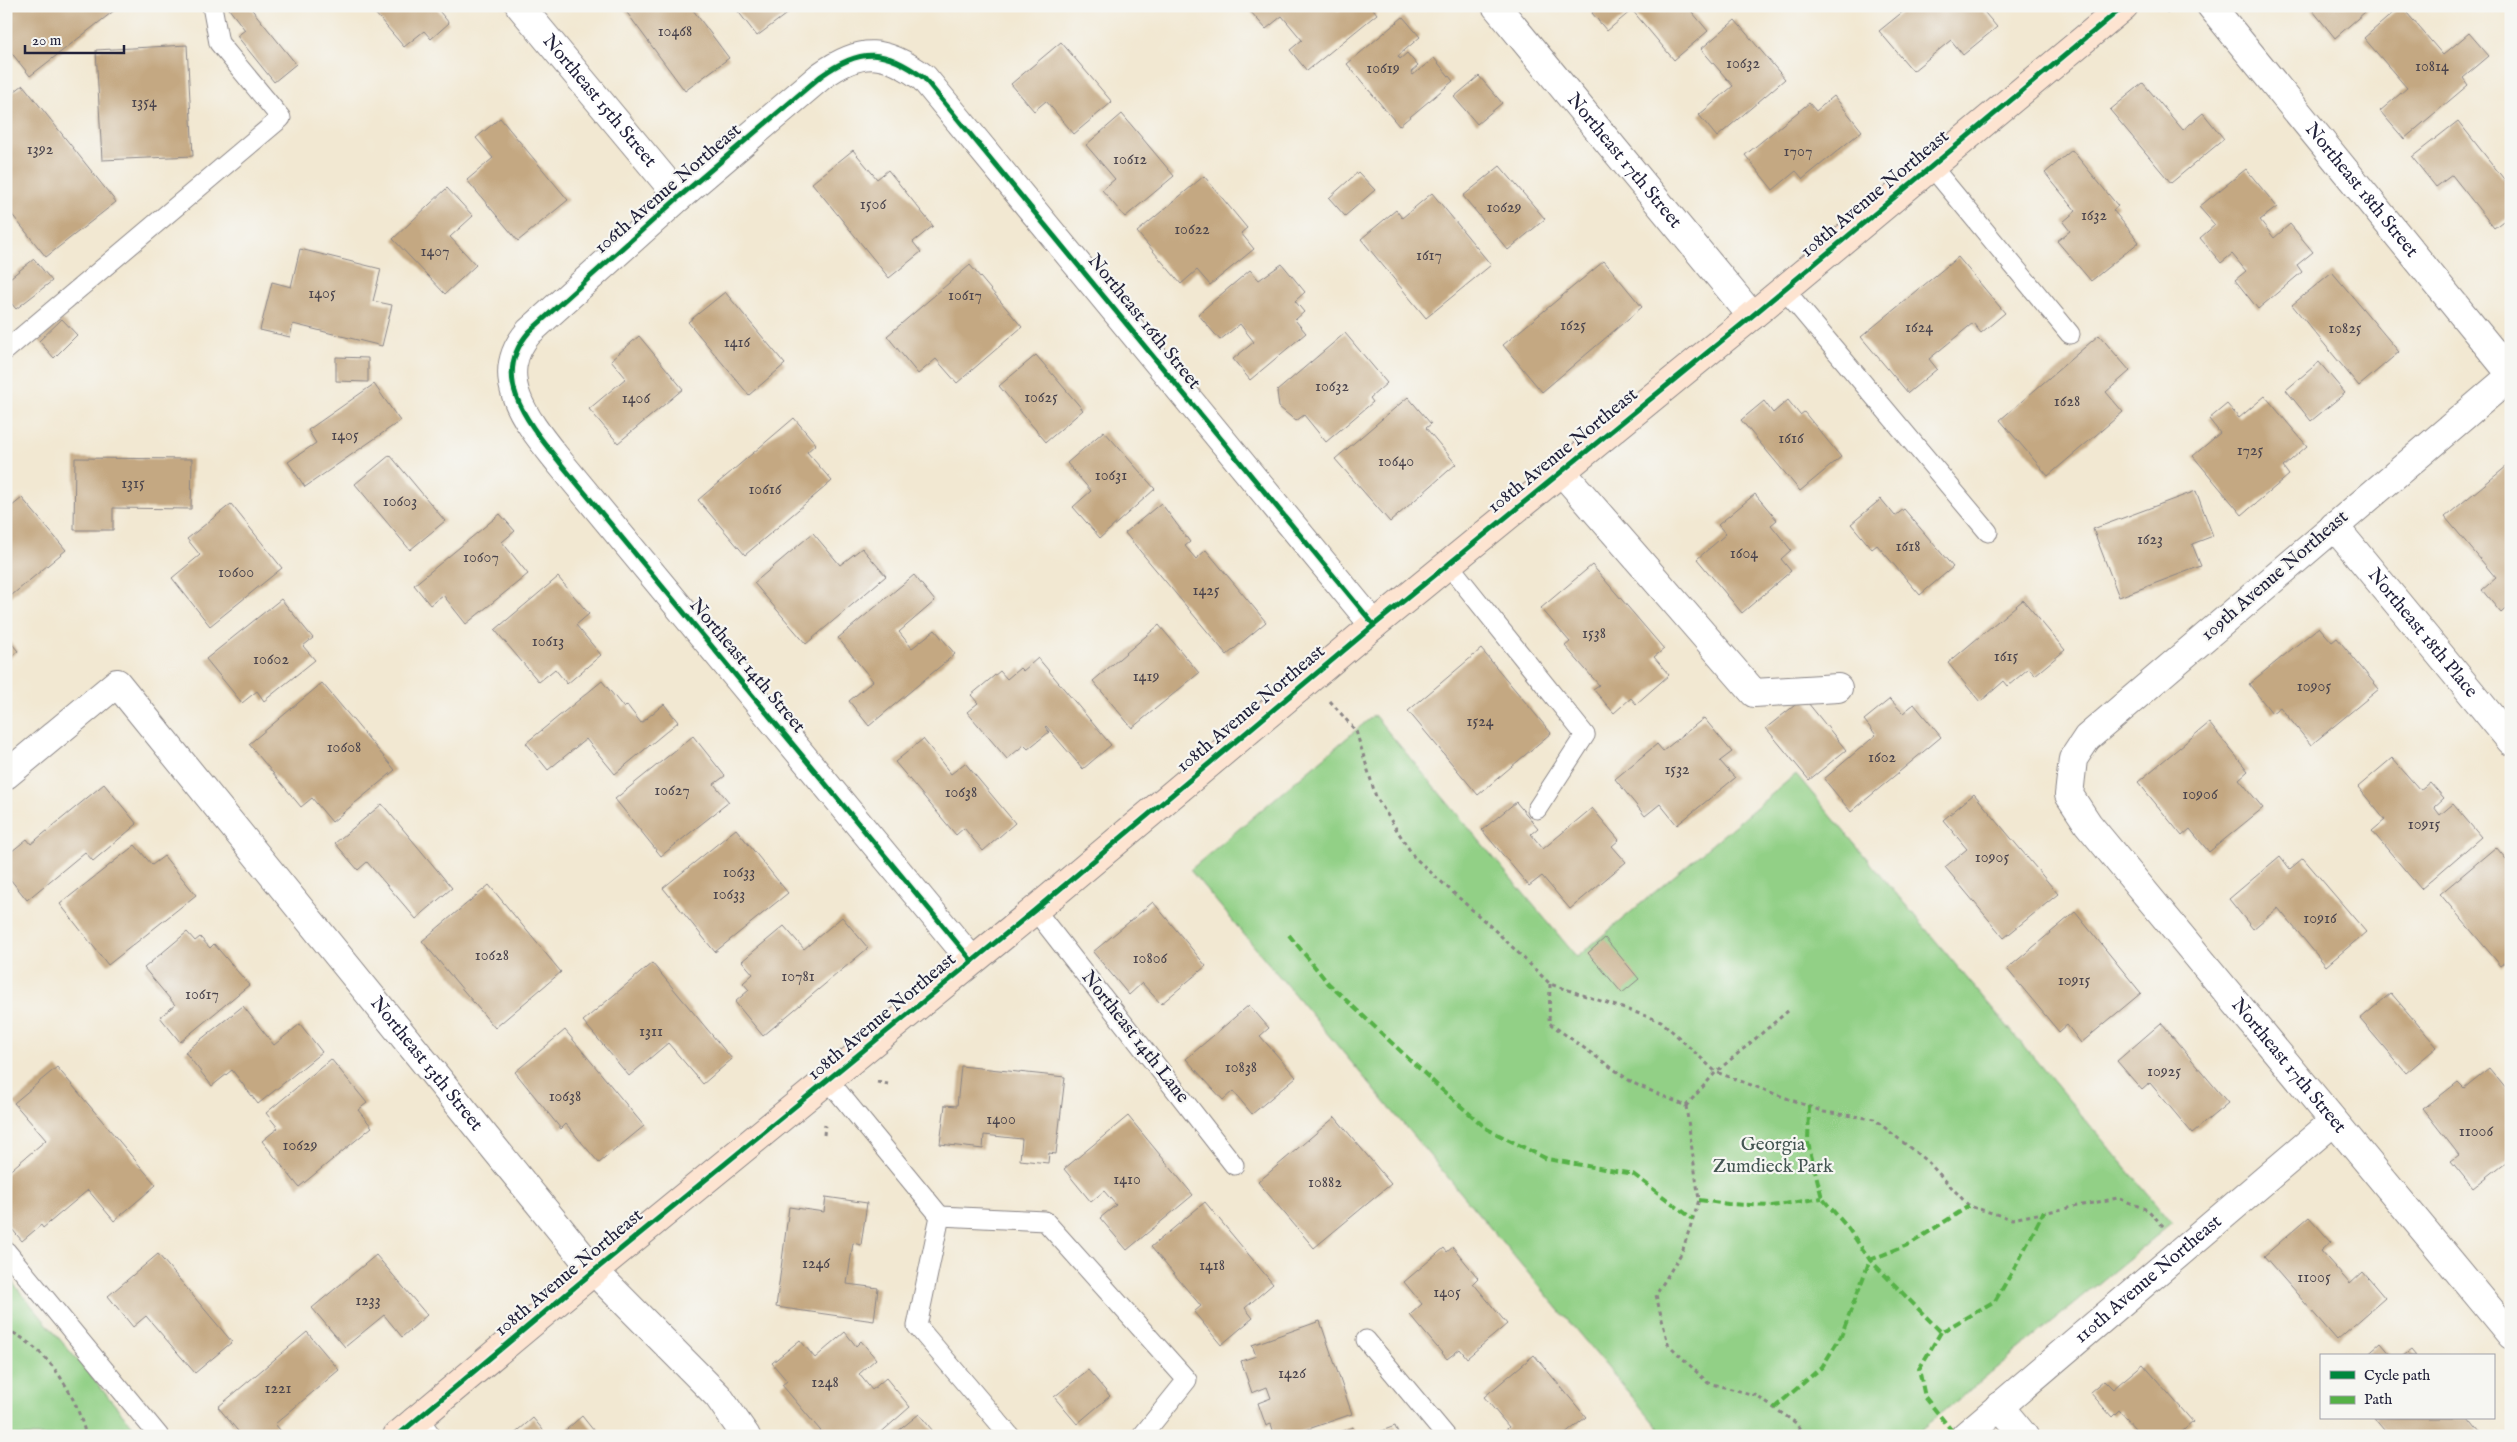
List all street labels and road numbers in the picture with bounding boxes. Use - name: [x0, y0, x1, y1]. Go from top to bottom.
- street label: Northeast 15th Street: [537, 30, 662, 173]
- street label: Northeast 17th Street: [1561, 89, 1687, 234]
- street label: 106th Avenue Northeast: [590, 118, 747, 259]
- street label: Northeast 18th Street: [2299, 118, 2424, 263]
- street label: 108th Avenue Northeast: [1796, 125, 1955, 263]
- street label: Northeast 16th Street: [1082, 250, 1206, 395]
- street label: 108th Avenue Northeast: [1483, 383, 1643, 519]
- street label: 109th Avenue Northeast: [2196, 505, 2354, 647]
- street label: Northeast 18th Place: [2362, 564, 2483, 703]
- street label: Northeast 14th Street: [684, 594, 811, 739]
- street label: 108th Avenue Northeast: [1172, 640, 1331, 778]
- street label: 108th Avenue Northeast: [803, 948, 962, 1086]
- street label: Northeast 14th Lane: [1076, 966, 1194, 1108]
- street label: Northeast 13th Street: [365, 992, 488, 1137]
- street label: Northeast 17th Street: [2226, 994, 2352, 1139]
- street label: 108th Avenue Northeast: [490, 1204, 649, 1342]
- street label: 110th Avenue Northeast: [2070, 1210, 2227, 1349]

